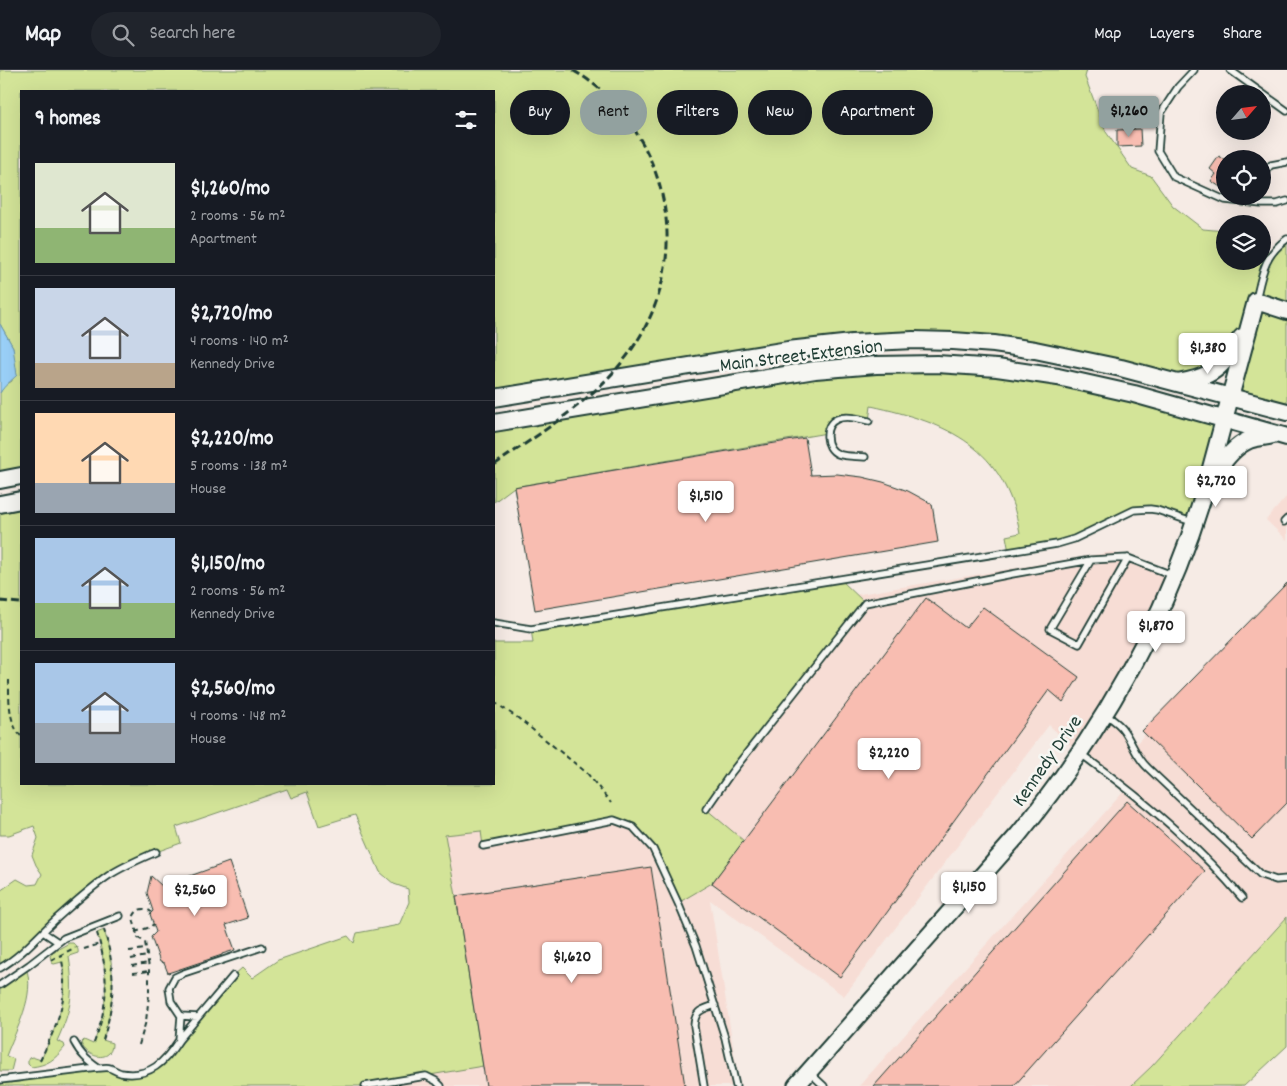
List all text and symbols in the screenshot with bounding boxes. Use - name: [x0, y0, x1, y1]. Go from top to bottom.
- search box: [91, 12, 441, 57]
- text: Map: [25, 18, 61, 52]
- icon: search: [109, 21, 137, 49]
- text: Search here: [149, 21, 235, 48]
- text: Map: [1094, 22, 1121, 47]
- text: Layers: [1149, 22, 1195, 47]
- text: Share: [1223, 22, 1262, 47]
- north arrow: [1216, 85, 1271, 140]
- map controls: [1216, 85, 1271, 270]
- chip: Buy: [510, 90, 570, 135]
- chip: Rent: [580, 90, 647, 135]
- chip: Filters: [657, 90, 738, 135]
- chip: New: [748, 90, 812, 135]
- chip: Apartment: [822, 90, 933, 135]
- pin: $1,260: [1088, 96, 1170, 138]
- text: $1,260: [1110, 100, 1148, 123]
- text: 9 homes: [35, 105, 101, 135]
- icon: filters: [452, 106, 480, 134]
- button: locate: [1216, 150, 1271, 205]
- text: $1,260/mo: [190, 175, 270, 205]
- icon: home: [75, 183, 135, 243]
- text: 2 rooms · 56 m²: [190, 205, 285, 228]
- button: layers: [1216, 215, 1271, 270]
- text: Apartment: [190, 228, 257, 251]
- text: $2,720/mo: [190, 300, 272, 330]
- icon: home: [75, 308, 135, 368]
- text: 4 rooms · 140 m²: [190, 330, 289, 353]
- pin: $1,380: [1167, 332, 1249, 375]
- street label: Main Street Extension: [718, 333, 884, 381]
- text: $1,380: [1190, 337, 1226, 360]
- text: Kennedy Drive: [190, 353, 275, 376]
- text: $2,220/mo: [190, 425, 273, 455]
- icon: home: [75, 433, 135, 493]
- text: 5 rooms · 138 m²: [190, 455, 287, 478]
- pin: $2,720: [1175, 466, 1257, 508]
- text: $2,720: [1196, 470, 1236, 493]
- text: House: [190, 478, 226, 501]
- pin: $1,510: [665, 480, 747, 523]
- text: $1,510: [689, 485, 723, 508]
- text: $1,150/mo: [190, 550, 265, 580]
- icon: home: [75, 558, 135, 618]
- text: 2 rooms · 56 m²: [190, 580, 285, 603]
- text: Kennedy Drive: [190, 603, 275, 626]
- pin: $1,870: [1115, 610, 1197, 653]
- text: $1,870: [1138, 615, 1174, 638]
- text: $2,560/mo: [190, 675, 275, 705]
- icon: home: [75, 683, 135, 743]
- text: 4 rooms · 148 m²: [190, 705, 286, 728]
- street label: Kennedy Drive: [1007, 710, 1090, 813]
- text: House: [190, 728, 226, 751]
- pin: $2,220: [848, 738, 930, 780]
- text: $2,220: [869, 742, 909, 765]
- pin: $1,150: [928, 872, 1010, 914]
- pin: $2,560: [154, 874, 236, 917]
- text: $1,150: [952, 876, 986, 899]
- text: $2,560: [174, 879, 216, 902]
- pin: $1,620: [531, 942, 613, 984]
- text: $1,620: [553, 946, 591, 969]

